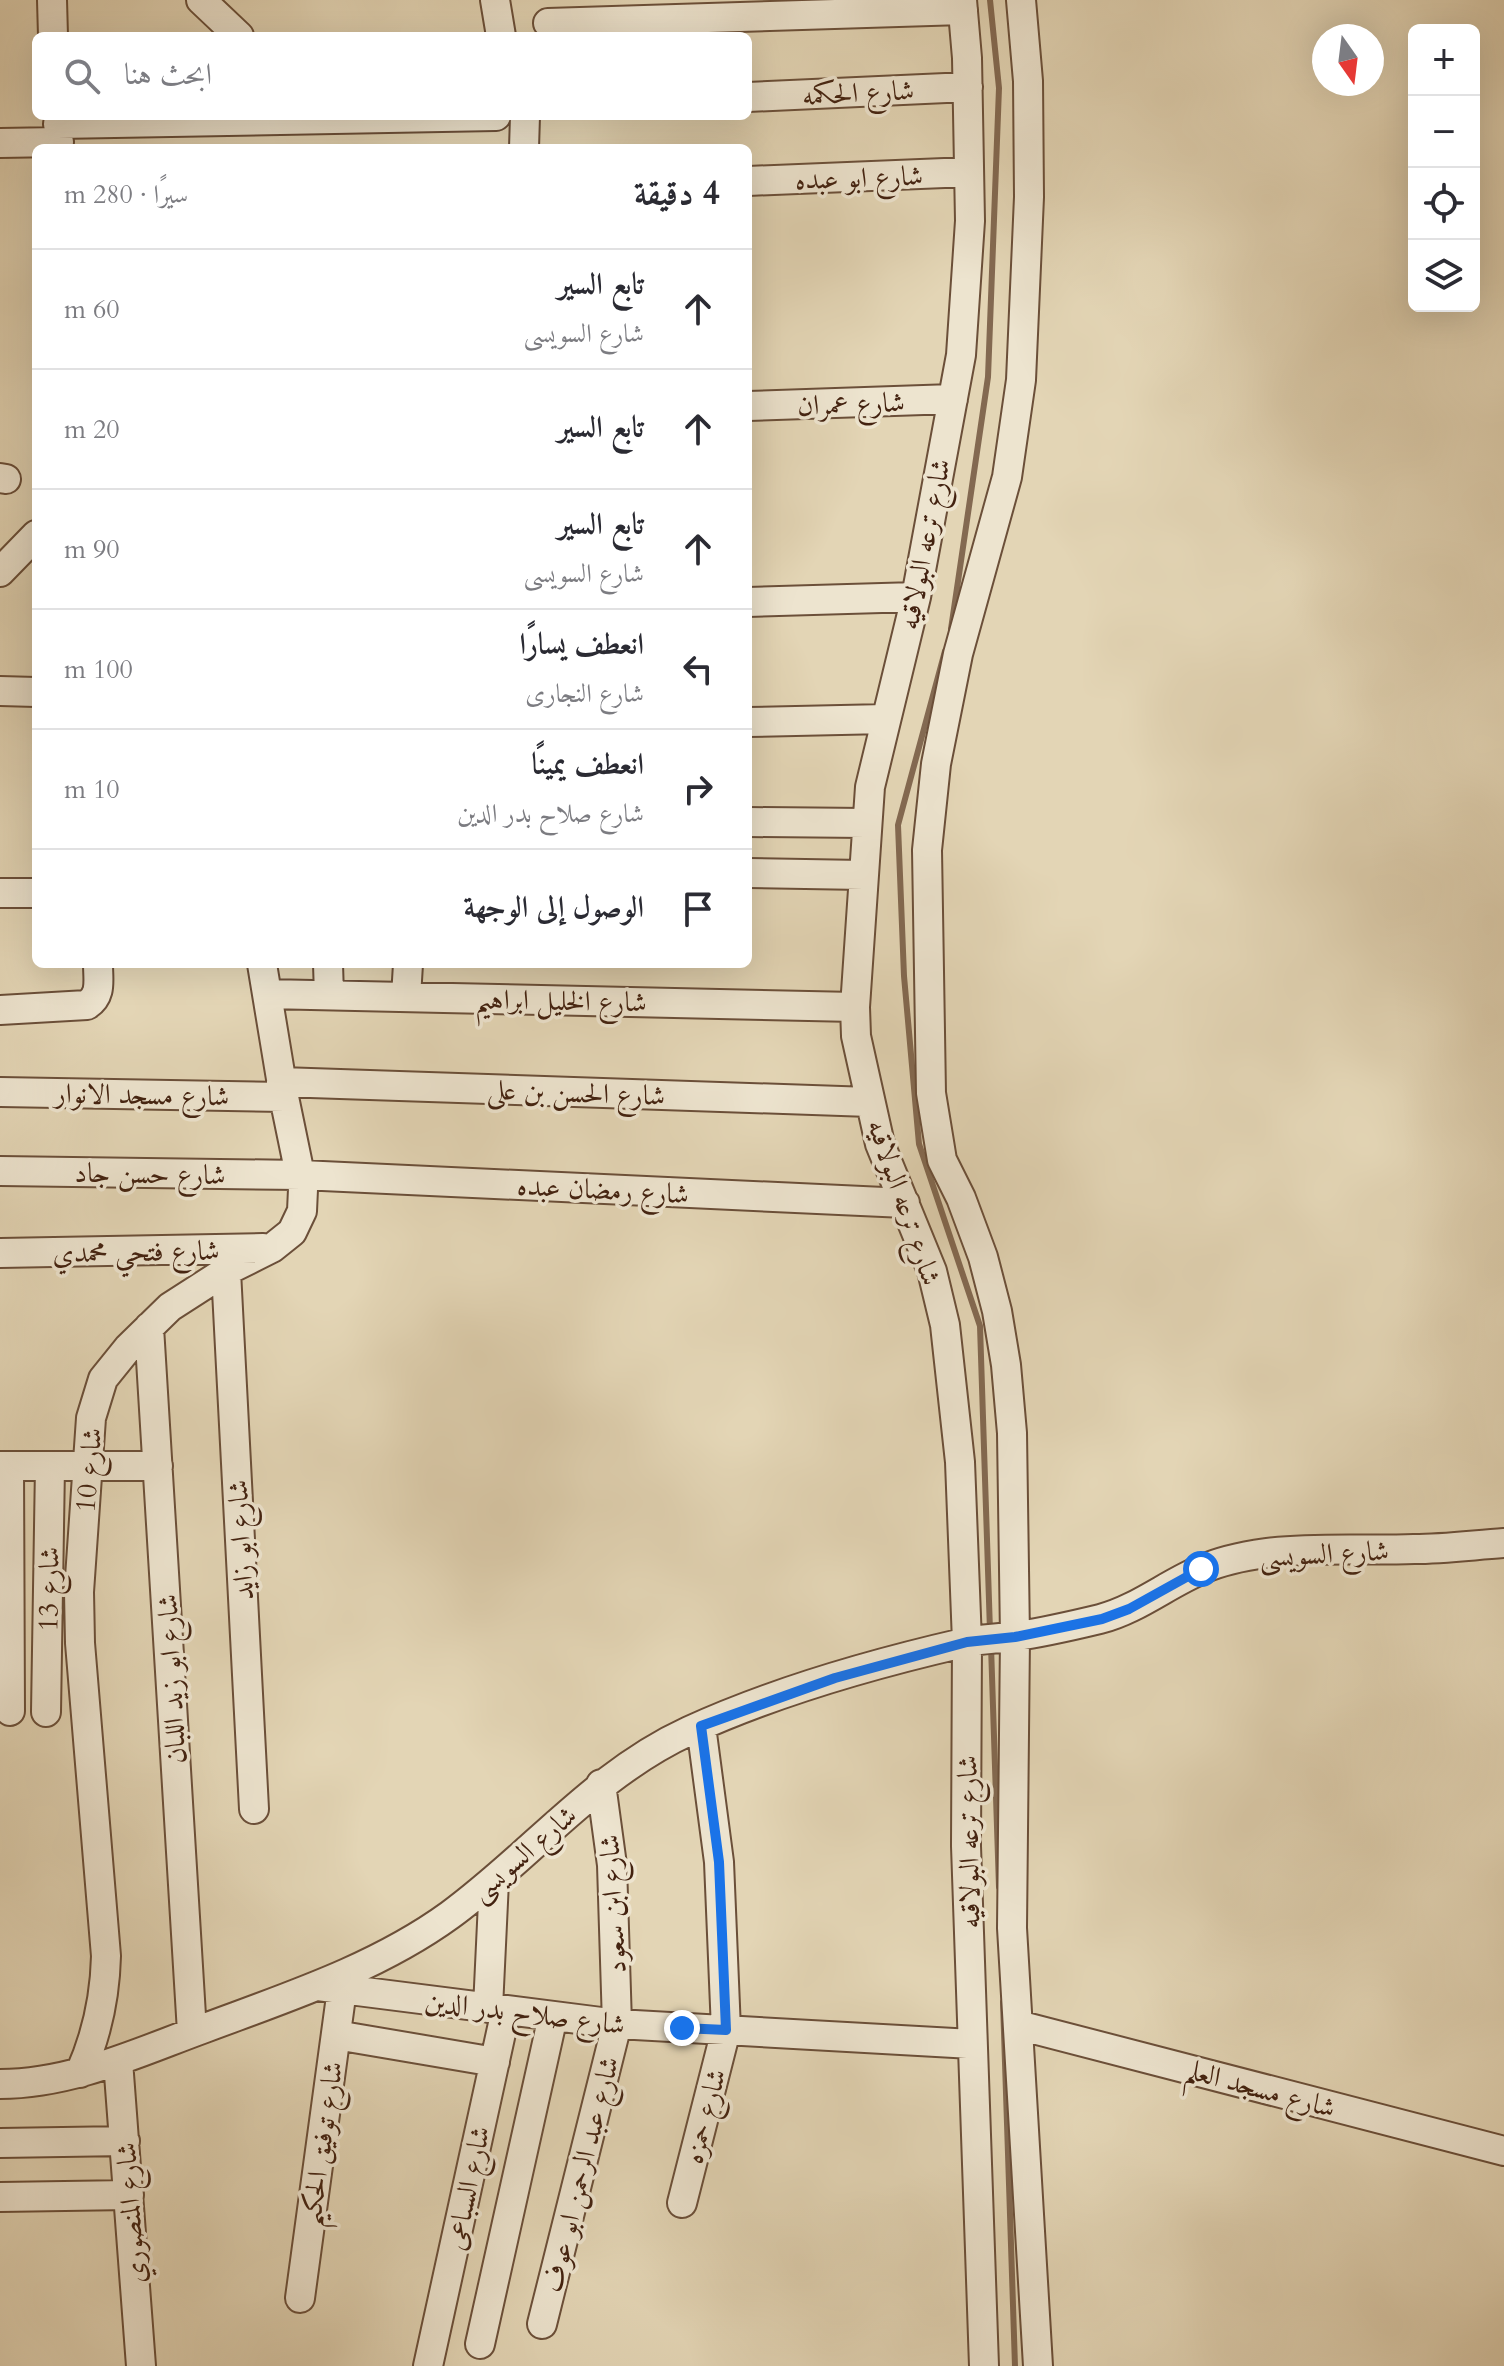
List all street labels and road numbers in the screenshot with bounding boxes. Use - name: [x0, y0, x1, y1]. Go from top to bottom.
- street label: شارع الحكمه: [801, 71, 915, 119]
- street label: شارع ابو عبده: [794, 157, 924, 203]
- street label: شارع عمران: [797, 383, 906, 429]
- street label: شارع ترعه البولاقيه: [890, 455, 964, 634]
- street label: شارع الخليل ابراهيم: [475, 981, 647, 1029]
- street label: شارع الحسن بن على: [486, 1071, 666, 1119]
- street label: شارع مسجد الانوار: [51, 1074, 230, 1120]
- street label: شارع ترعه البولاقيه: [854, 1114, 950, 1292]
- street label: شارع حسن جاد: [74, 1154, 226, 1198]
- street label: شارع رمضان عبده: [516, 1167, 690, 1217]
- street label: شارع فتحي محمدي: [52, 1232, 220, 1279]
- street label: شارع 10: [66, 1426, 116, 1514]
- street label: شارع ابو زايد: [219, 1479, 267, 1601]
- street label: شارع السويسى: [1258, 1532, 1390, 1580]
- street label: شارع 13: [29, 1546, 73, 1632]
- street label: شارع ابو زيد اللبان: [149, 1593, 199, 1765]
- street label: شارع ترعه البولاقيه: [948, 1755, 994, 1929]
- street label: شارع السويسى: [462, 1797, 588, 1914]
- street label: شارع ابن سعود: [590, 1833, 640, 1974]
- street label: شارع صلاح بدر الدين: [422, 1982, 627, 2050]
- street label: شارع مسجد العلم: [1179, 2051, 1340, 2136]
- street label: شارع عبد الرحمن ابو عوف: [533, 2052, 633, 2297]
- street label: شارع توفيق الحكيم: [292, 2059, 360, 2230]
- street label: شارع حمزه: [674, 2065, 740, 2169]
- street label: شارع السباعى: [436, 2122, 504, 2255]
- street label: شارع المنصوري: [107, 2141, 159, 2285]

